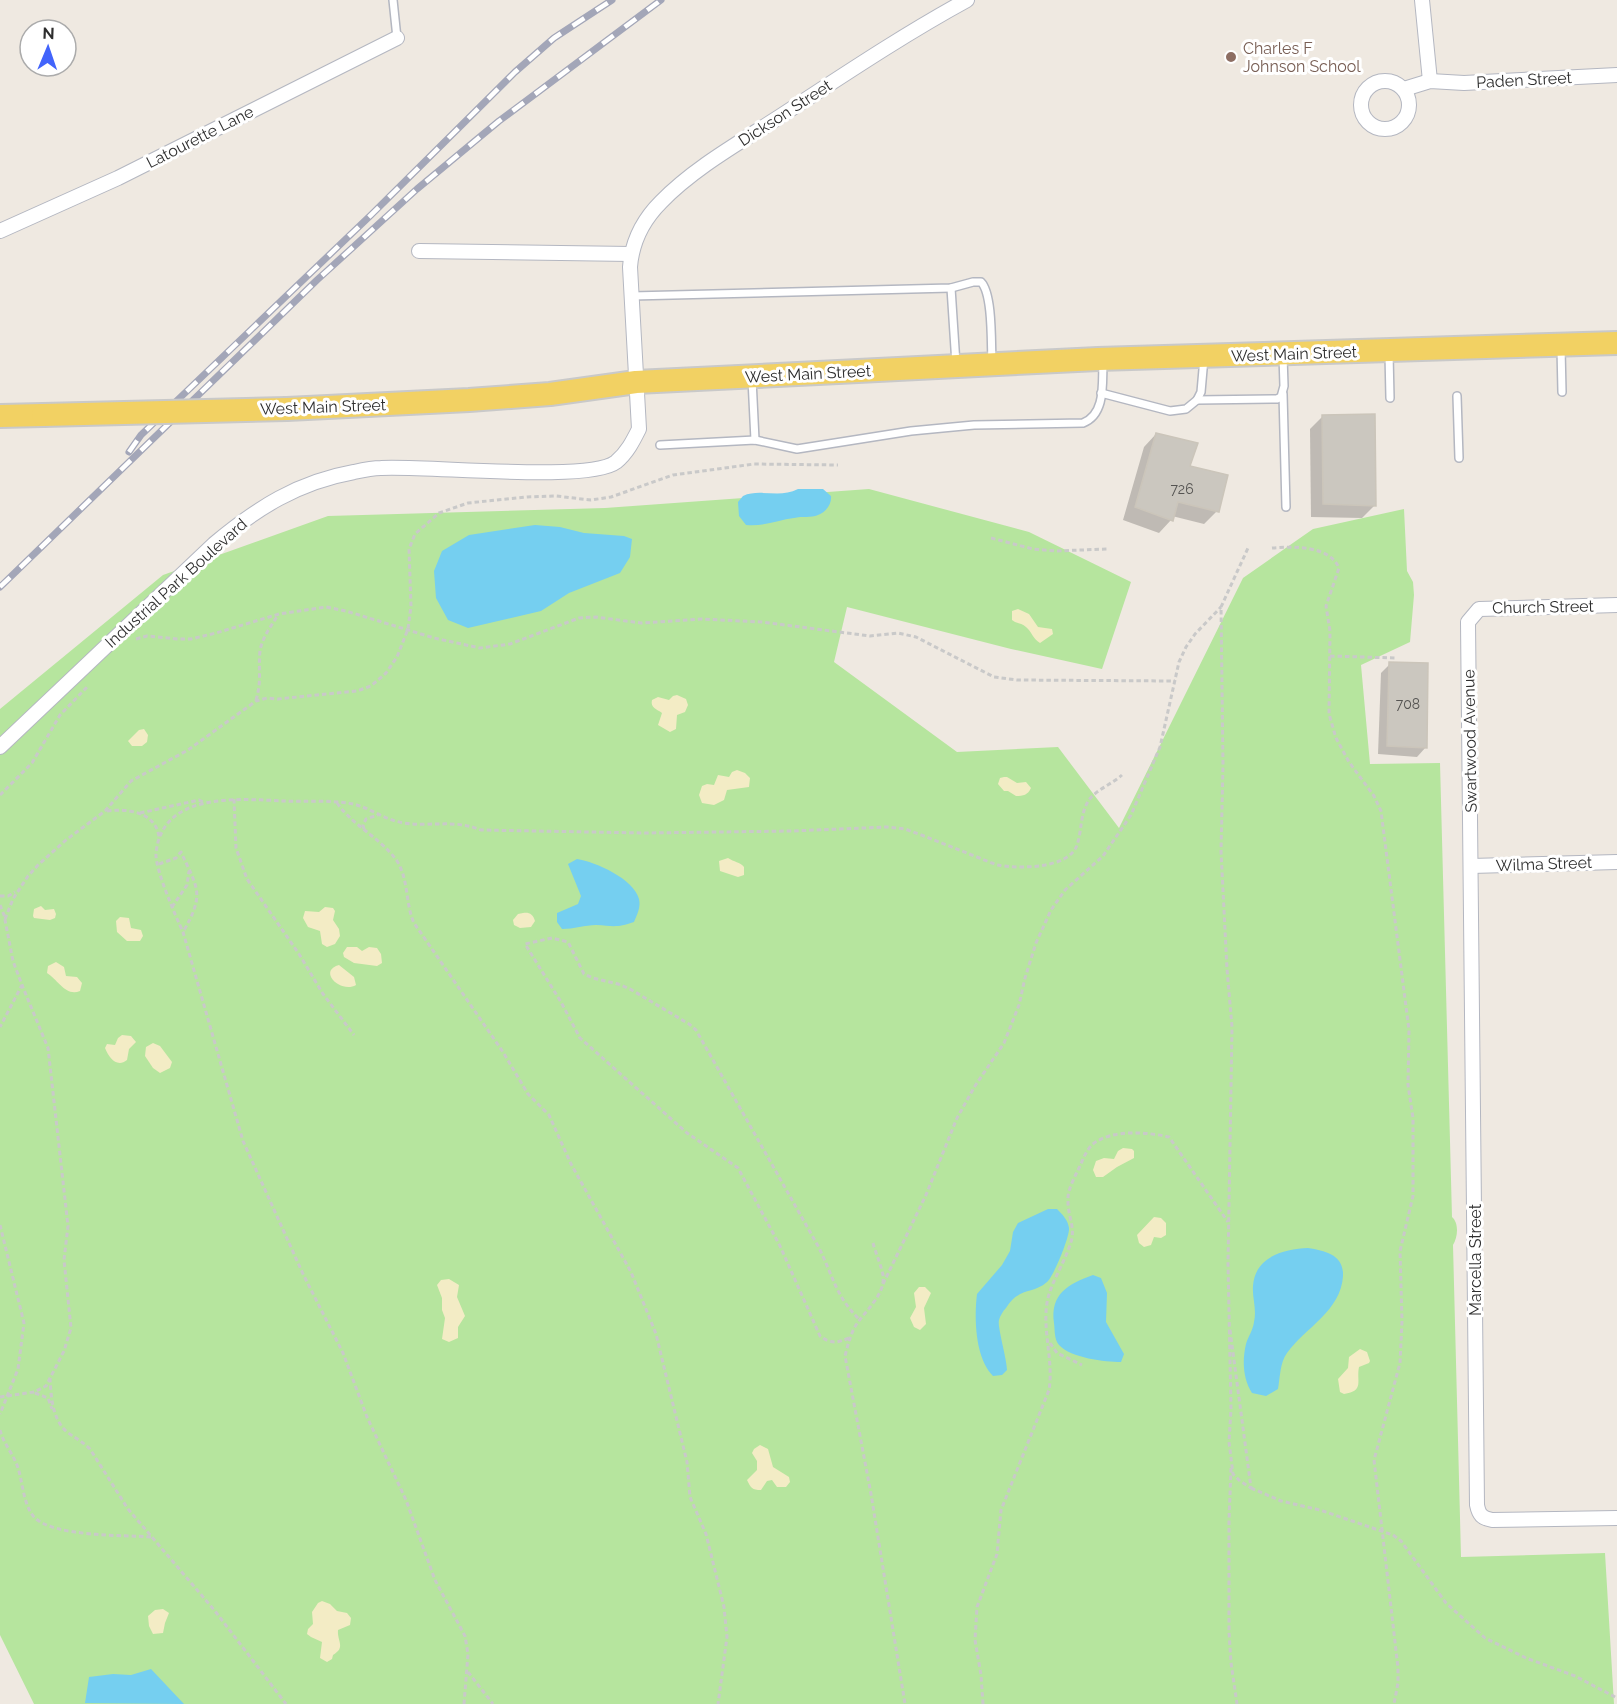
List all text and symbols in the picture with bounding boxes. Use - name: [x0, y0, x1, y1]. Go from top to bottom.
- north arrow: [18, 18, 78, 78]
- text: N: [42, 24, 55, 43]
- place label: Charles F Johnson School: [1243, 39, 1361, 76]
- marker: Charles F Johnson School: [1224, 50, 1238, 64]
- street label: Paden Street: [1476, 68, 1573, 92]
- street label: Dickson Street: [735, 75, 836, 150]
- street label: Latourette Lane: [143, 102, 257, 172]
- street label: West Main Street: [1231, 342, 1358, 366]
- street label: West Main Street: [745, 361, 872, 387]
- street label: West Main Street: [260, 395, 387, 419]
- house number: 726: [1170, 481, 1194, 497]
- street label: Industrial Park Boulevard: [101, 514, 251, 652]
- street label: Church Street: [1492, 597, 1595, 617]
- street label: Swartwood Avenue: [1459, 669, 1481, 813]
- house number: 708: [1396, 696, 1420, 712]
- street label: Wilma Street: [1495, 853, 1593, 875]
- street label: Marcella Street: [1466, 1203, 1485, 1316]

